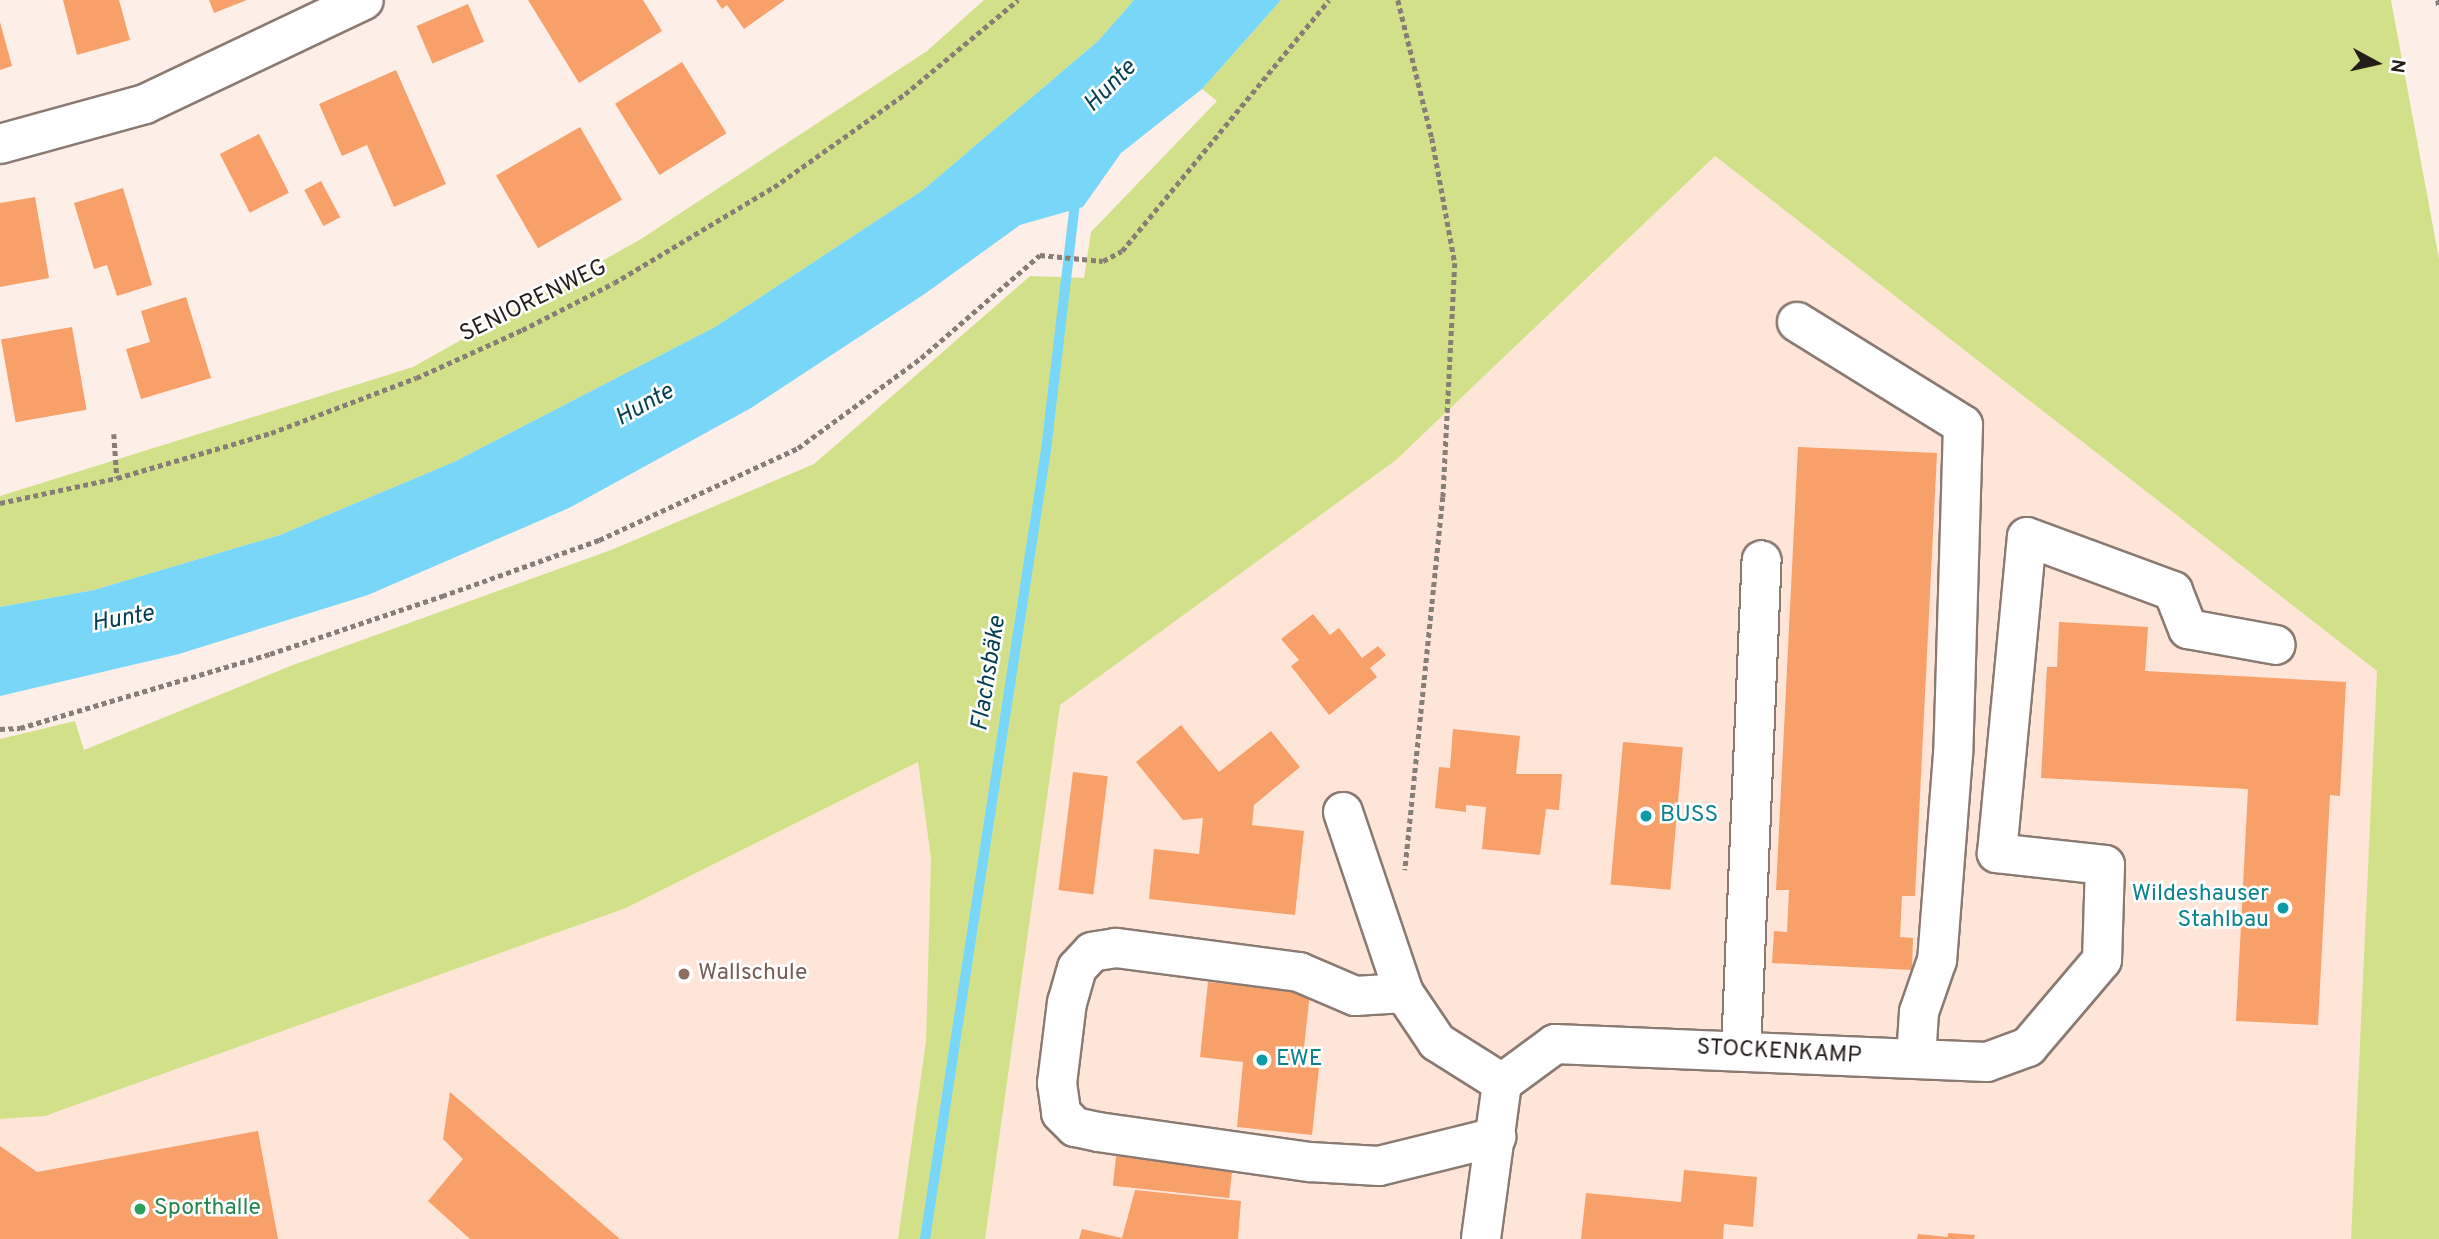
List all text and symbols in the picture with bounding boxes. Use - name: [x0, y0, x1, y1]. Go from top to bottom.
- north arrow: [2341, 28, 2411, 98]
- water label: Hunte: [1079, 55, 1143, 119]
- text: N: [2384, 57, 2410, 74]
- street label: SENIORENWEG: [456, 255, 612, 349]
- water label: Hunte: [611, 378, 679, 434]
- water label: Hunte: [90, 600, 156, 640]
- water label: Flachsbäke: [967, 614, 1013, 734]
- place label: BUSS: [1660, 802, 1718, 830]
- marker: BUSS: [1638, 808, 1654, 824]
- place label: Wildeshauser Stahlbau: [2132, 881, 2269, 935]
- marker: Wildeshauser Stahlbau: [2275, 900, 2291, 916]
- place label: Wallschule: [698, 960, 807, 988]
- marker: Wallschule: [676, 966, 692, 982]
- street label: STOCKENKAMP: [1696, 1035, 1862, 1071]
- place label: EWE: [1276, 1046, 1322, 1074]
- marker: EWE: [1254, 1052, 1270, 1068]
- place label: Sporthalle: [154, 1195, 261, 1223]
- marker: Sporthalle: [132, 1201, 148, 1217]

